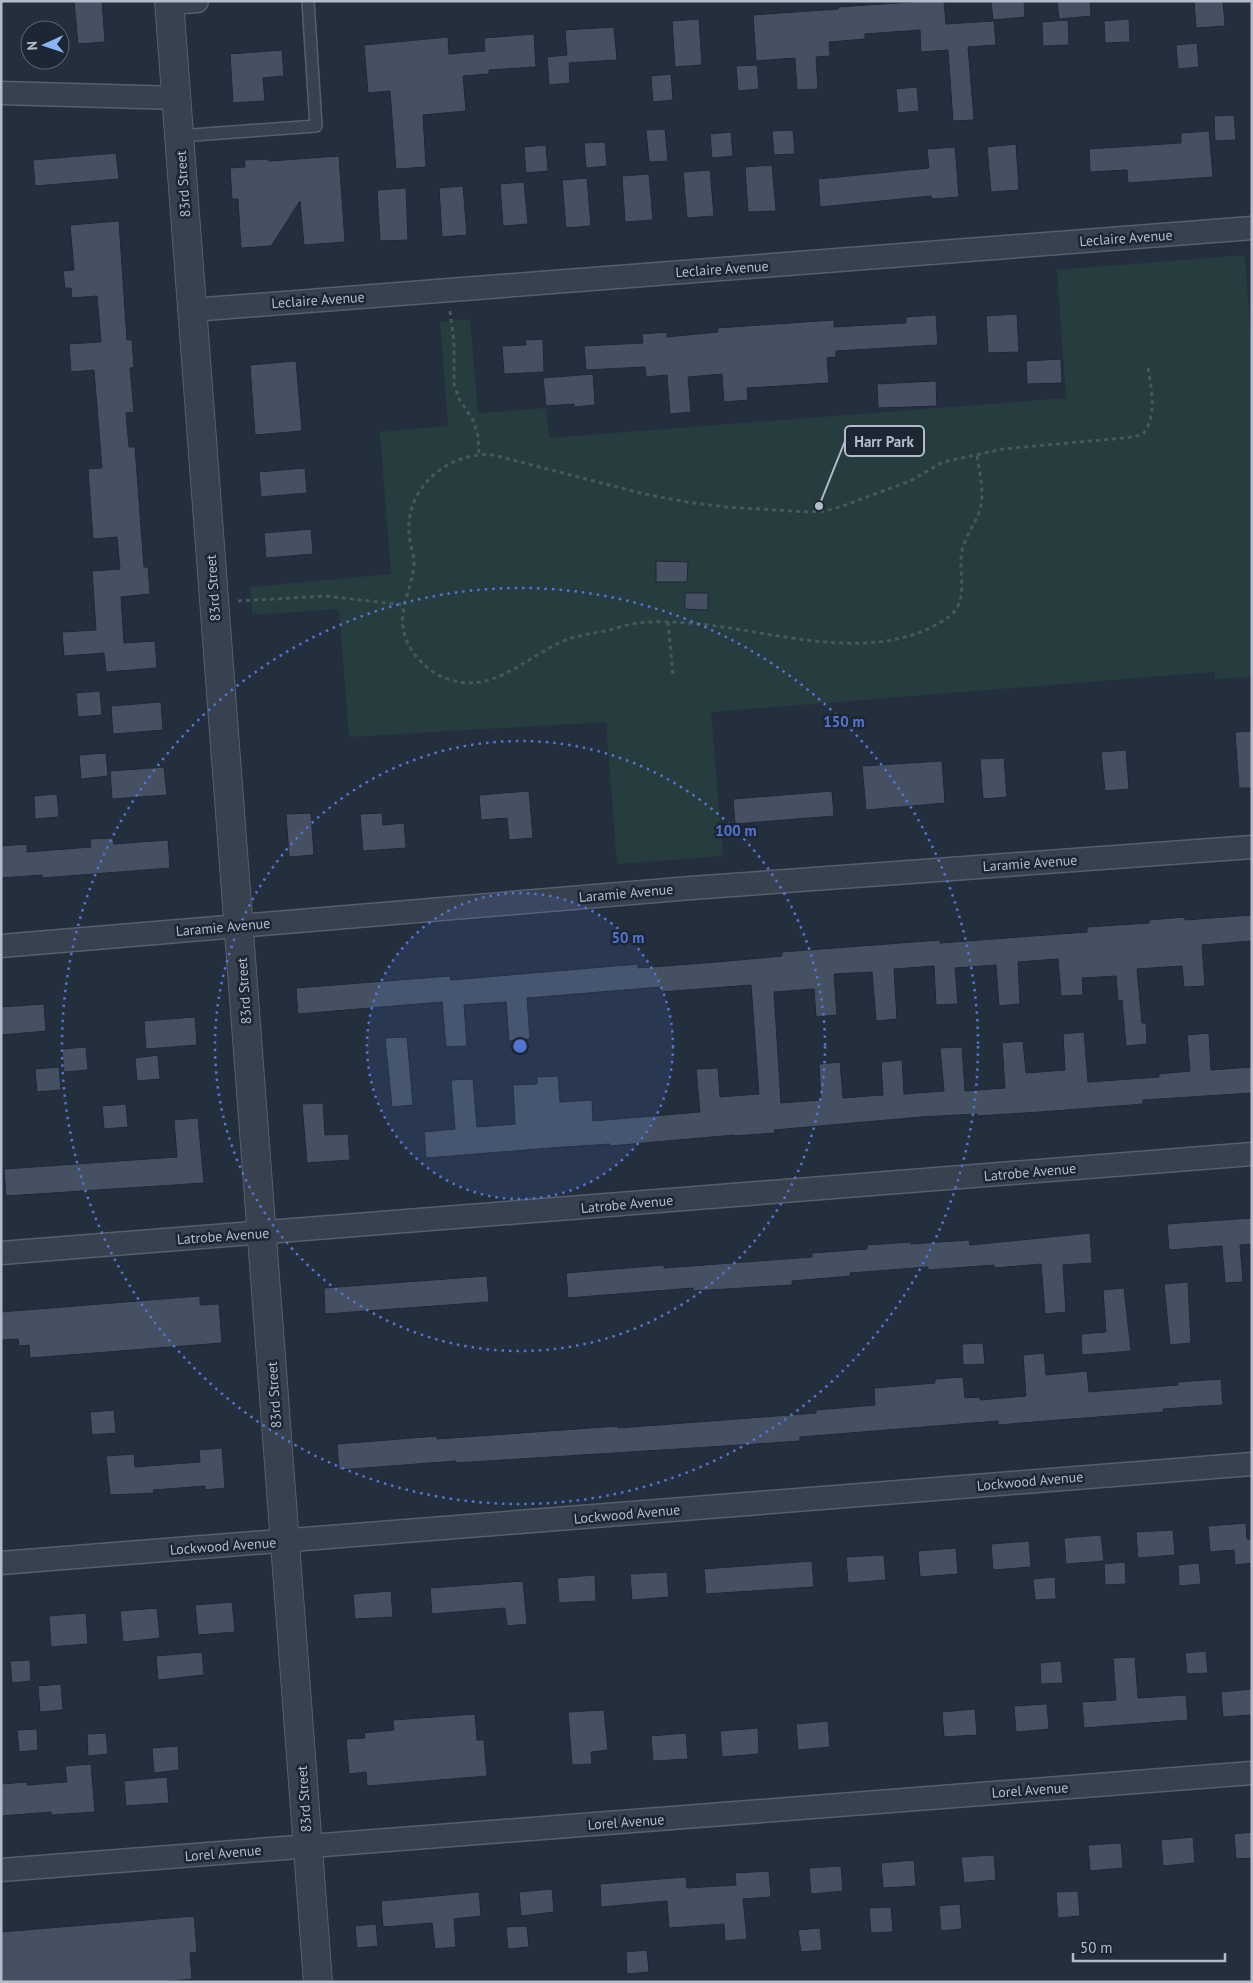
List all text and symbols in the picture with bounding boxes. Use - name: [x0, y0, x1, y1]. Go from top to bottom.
- north arrow: [20, 20, 70, 70]
- text: N: [23, 41, 41, 51]
- street label: 83rd Street: [172, 150, 194, 218]
- street label: Leclaire Avenue: [1079, 226, 1173, 250]
- street label: Leclaire Avenue: [675, 257, 769, 281]
- street label: Leclaire Avenue: [271, 288, 365, 312]
- callout: Harr Park: [845, 426, 924, 456]
- text: Harr Park: [854, 432, 915, 451]
- street label: 83rd Street: [202, 554, 224, 622]
- text: 150 m: [823, 712, 865, 731]
- text: 100 m: [715, 821, 757, 840]
- street label: Laramie Avenue: [982, 851, 1078, 875]
- street label: Laramie Avenue: [578, 880, 674, 906]
- street label: Laramie Avenue: [175, 914, 271, 940]
- text: 50 m: [612, 928, 644, 947]
- street label: 83rd Street: [233, 957, 255, 1025]
- centre of rings: [511, 1037, 529, 1055]
- street label: Latrobe Avenue: [983, 1159, 1077, 1185]
- street label: Latrobe Avenue: [580, 1191, 674, 1217]
- street label: Latrobe Avenue: [176, 1224, 270, 1248]
- street label: 83rd Street: [263, 1361, 285, 1429]
- street label: Lockwood Avenue: [976, 1467, 1084, 1495]
- street label: Lockwood Avenue: [573, 1500, 681, 1528]
- street label: Lockwood Avenue: [169, 1533, 277, 1559]
- street label: 83rd Street: [293, 1765, 315, 1833]
- street label: Lorel Avenue: [991, 1778, 1069, 1802]
- street label: Lorel Avenue: [587, 1810, 665, 1834]
- street label: Lorel Avenue: [184, 1841, 262, 1865]
- scale bar: [1073, 1930, 1226, 1962]
- text: 50 m: [1080, 1938, 1113, 1957]

